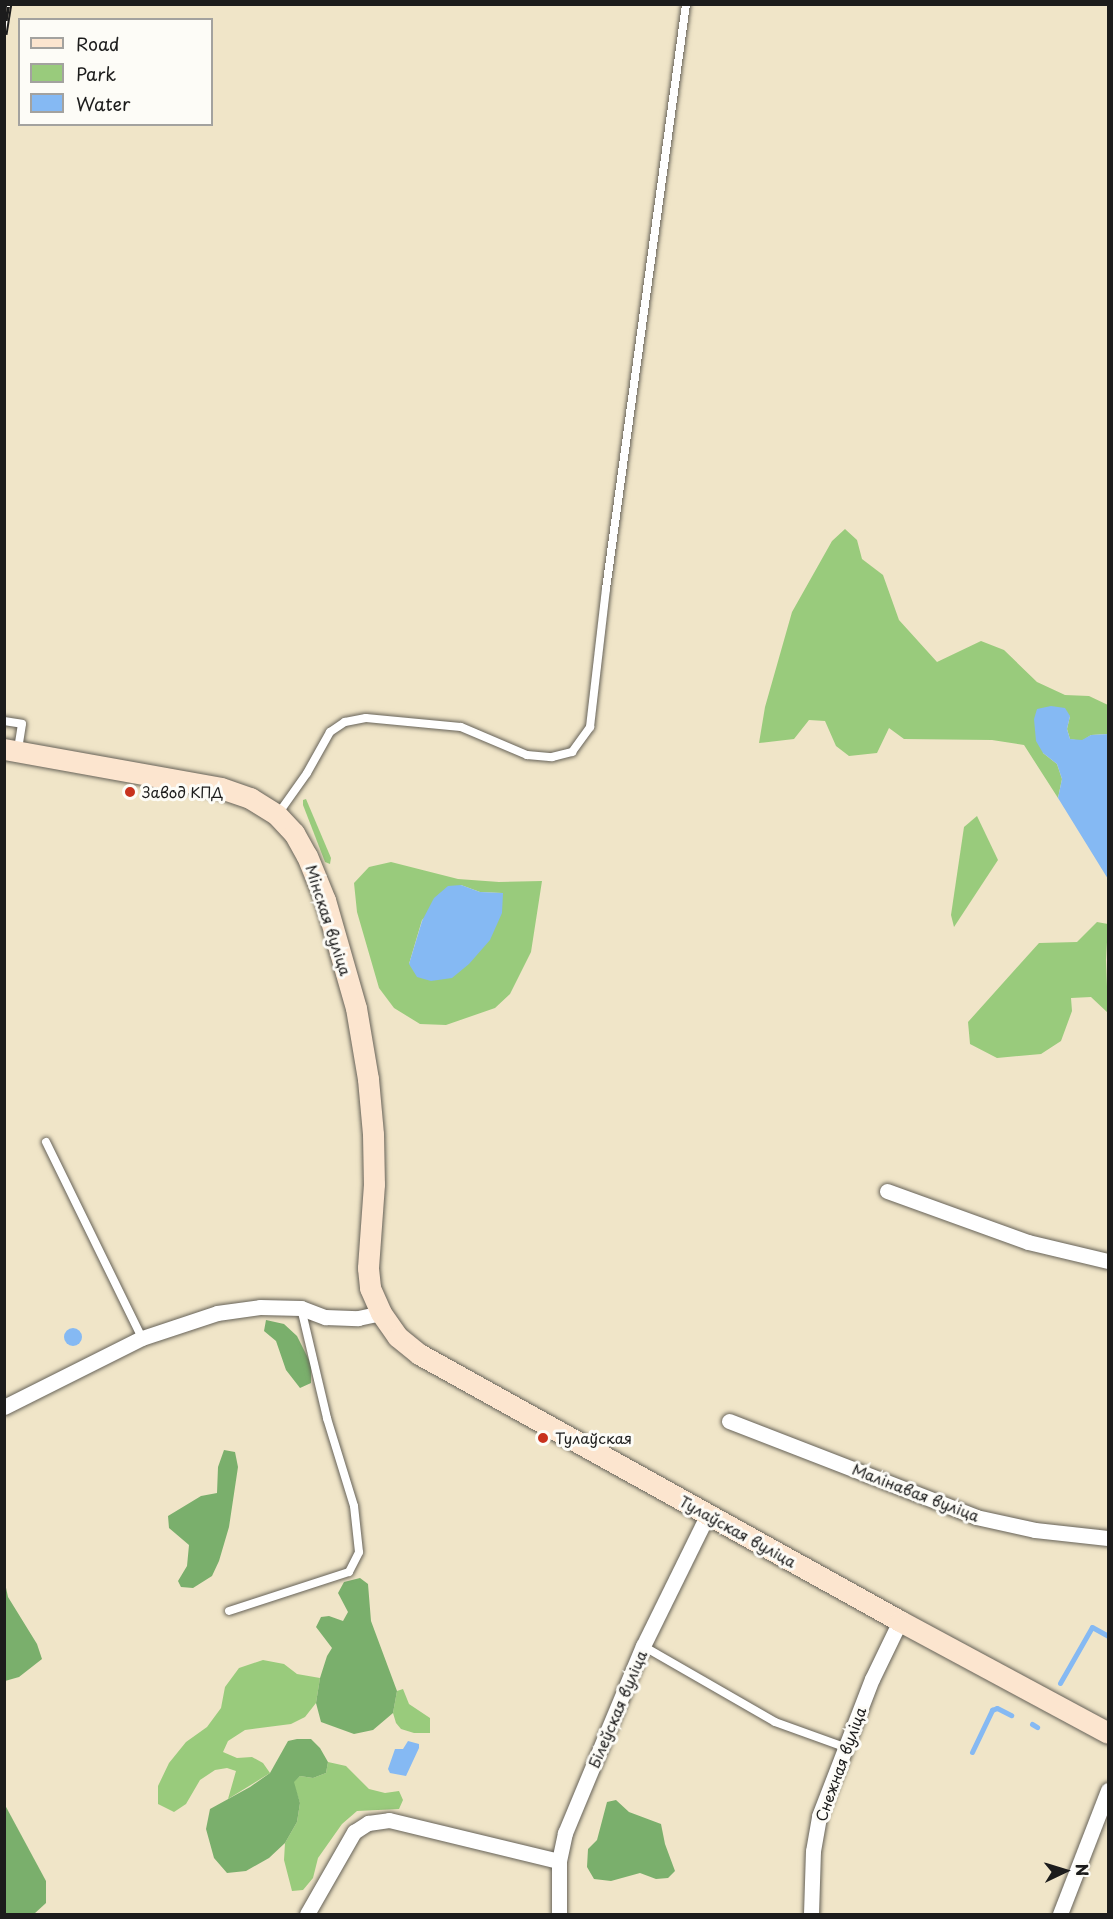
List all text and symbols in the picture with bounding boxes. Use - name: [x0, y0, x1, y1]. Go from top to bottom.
- legend: [18, 18, 213, 126]
- text: Road: [76, 30, 120, 57]
- text: Park: [76, 60, 116, 87]
- text: Water: [76, 90, 130, 117]
- place label: Завод КПД: [142, 783, 224, 801]
- marker: Завод КПД: [123, 785, 137, 799]
- street label: Мінская вуліца: [303, 862, 355, 978]
- place label: Тулаўская: [555, 1429, 632, 1447]
- marker: Тулаўская: [536, 1431, 550, 1445]
- street label: Малінавая вуліца: [850, 1459, 982, 1525]
- street label: Тулаўская вуліца: [676, 1491, 800, 1571]
- street label: Білеўская вуліца: [584, 1647, 650, 1771]
- street label: Снежная вуліца: [811, 1704, 869, 1824]
- north arrow: [1035, 1841, 1095, 1901]
- text: N: [1071, 1863, 1095, 1877]

